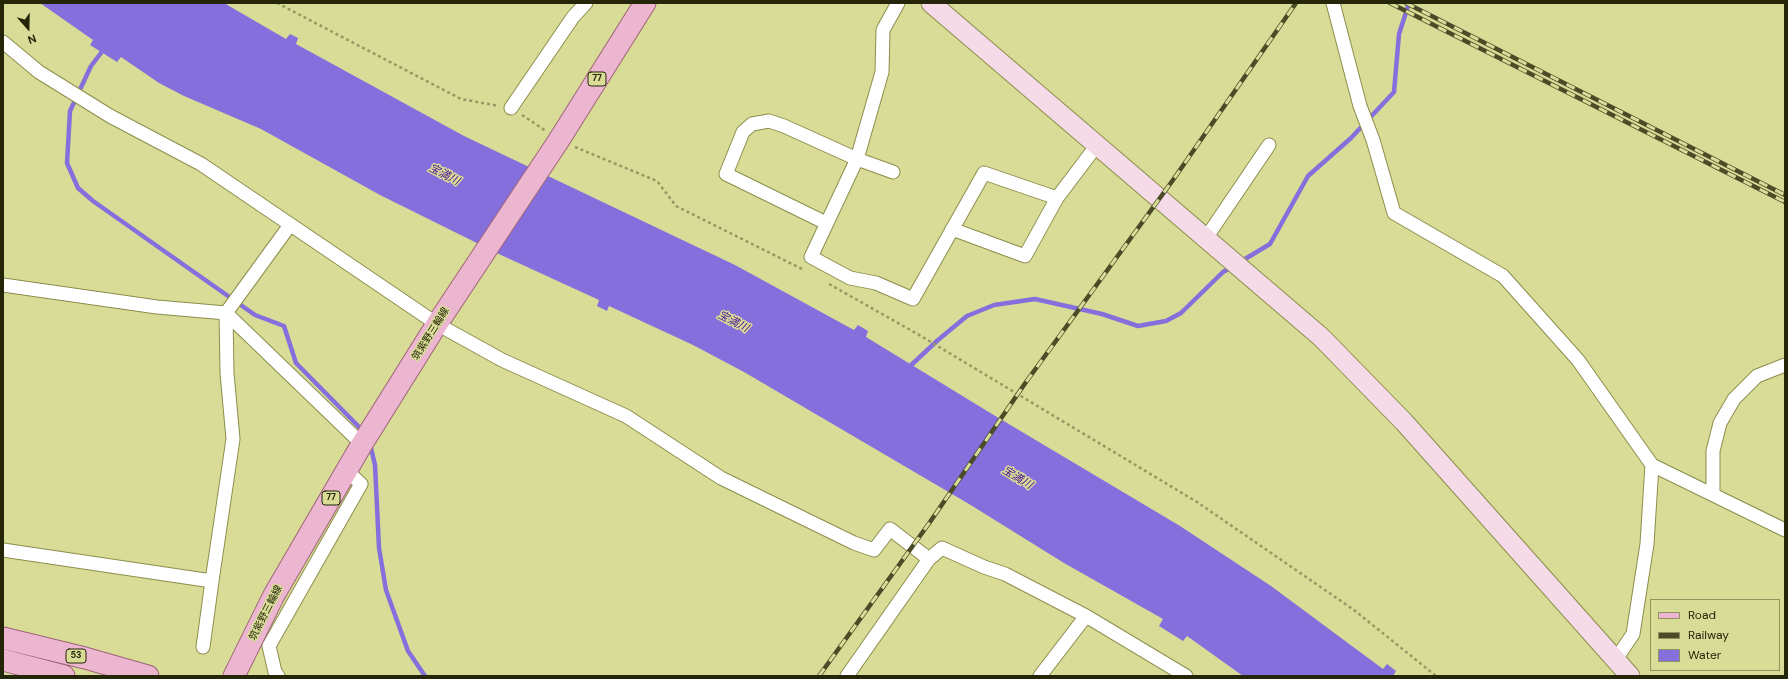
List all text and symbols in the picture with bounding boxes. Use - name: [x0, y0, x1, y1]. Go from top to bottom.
- north arrow: [8, 8, 48, 48]
- text: N: [26, 31, 38, 47]
- road number: 77: [588, 72, 606, 86]
- water label: 宝満川: [426, 162, 462, 188]
- street label: 筑紫野三輪線: [410, 305, 452, 363]
- water label: 宝満川: [715, 309, 751, 335]
- water label: 宝満川: [999, 464, 1035, 492]
- road number: 77: [322, 491, 340, 505]
- street label: 筑紫野三輪線: [247, 584, 285, 642]
- legend: [1650, 599, 1780, 671]
- text: Road: [1688, 607, 1716, 623]
- text: Railway: [1688, 627, 1729, 643]
- text: Water: [1688, 647, 1721, 663]
- road number: 53: [66, 649, 86, 663]

